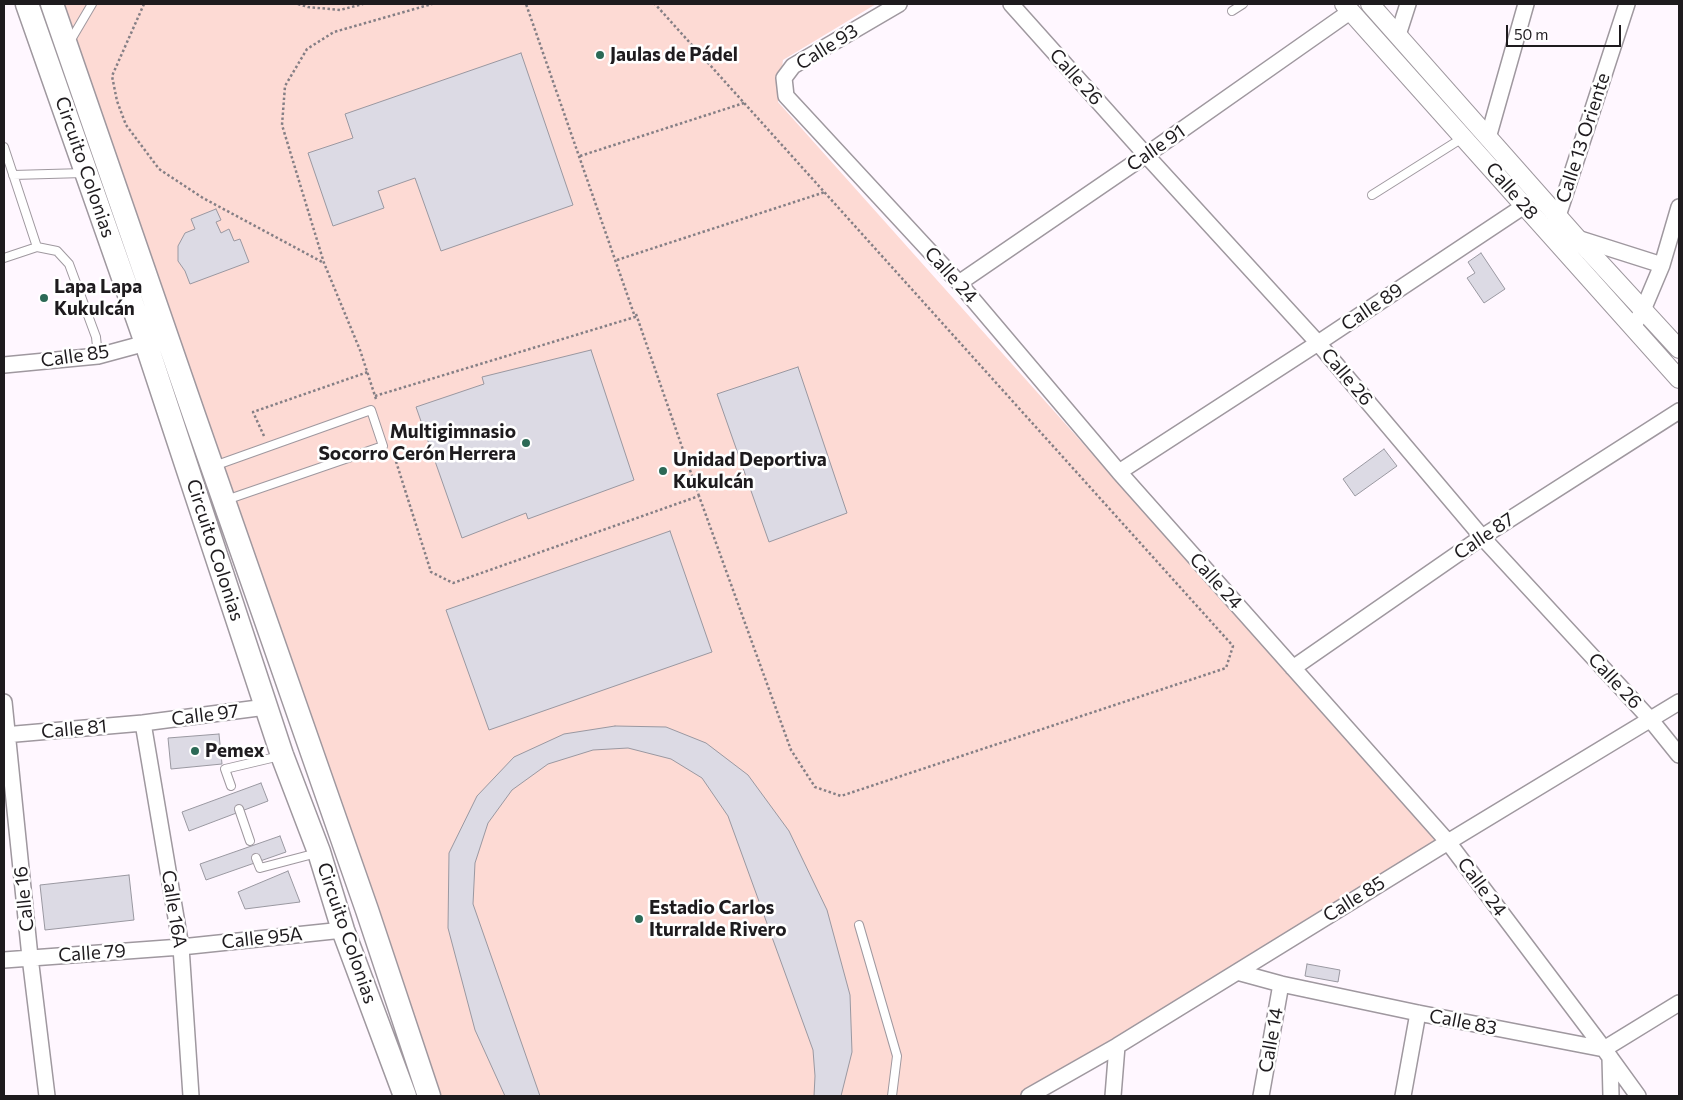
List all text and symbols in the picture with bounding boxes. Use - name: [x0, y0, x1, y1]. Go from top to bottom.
- scale bar: [1508, 15, 1623, 47]
- street label: Calle 93: [792, 19, 862, 75]
- text: 50 m: [1514, 25, 1548, 43]
- place label: Jaulas de Pádel: [610, 44, 738, 66]
- street label: Calle 26: [1045, 44, 1107, 110]
- marker: Jaulas de Pádel: [594, 49, 606, 61]
- street label: Calle 13 Oriente: [1551, 70, 1615, 206]
- street label: Circuito Colonias: [50, 94, 120, 240]
- street label: Calle 91: [1122, 120, 1190, 176]
- street label: Calle 28: [1481, 158, 1543, 224]
- street label: Calle 24: [920, 242, 982, 308]
- place label: Lapa Lapa Kukulcán: [54, 276, 142, 320]
- street label: Calle 89: [1337, 278, 1407, 336]
- marker: Lapa Lapa Kukulcán: [38, 292, 50, 304]
- street label: Calle 85: [39, 340, 111, 372]
- street label: Calle 26: [1316, 344, 1378, 410]
- place label: Multigimnasio Socorro Cerón Herrera: [318, 421, 516, 465]
- marker: Multigimnasio Socorro Cerón Herrera: [520, 437, 532, 449]
- place label: Unidad Deportiva Kukulcán: [673, 449, 827, 493]
- marker: Unidad Deportiva Kukulcán: [657, 465, 669, 477]
- street label: Circuito Colonias: [181, 476, 249, 624]
- street label: Calle 87: [1450, 508, 1518, 564]
- street label: Calle 24: [1185, 548, 1247, 614]
- street label: Calle 26: [1583, 648, 1647, 714]
- street label: Calle 97: [170, 700, 240, 730]
- street label: Calle 81: [40, 715, 108, 743]
- place label: Pemex: [205, 740, 264, 762]
- marker: Pemex: [189, 745, 201, 757]
- street label: Calle 24: [1452, 853, 1512, 921]
- street label: Circuito Colonias: [312, 860, 382, 1006]
- street label: Calle 16: [9, 865, 39, 933]
- street label: Calle 16A: [157, 868, 191, 950]
- street label: Calle 85: [1319, 871, 1389, 927]
- place label: Estadio Carlos Iturralde Rivero: [649, 897, 787, 941]
- marker: Estadio Carlos Iturralde Rivero: [633, 913, 645, 925]
- street label: Calle 95A: [220, 922, 304, 954]
- street label: Calle 79: [57, 939, 127, 967]
- street label: Calle 83: [1427, 1004, 1499, 1040]
- street label: Calle 14: [1254, 1006, 1288, 1074]

